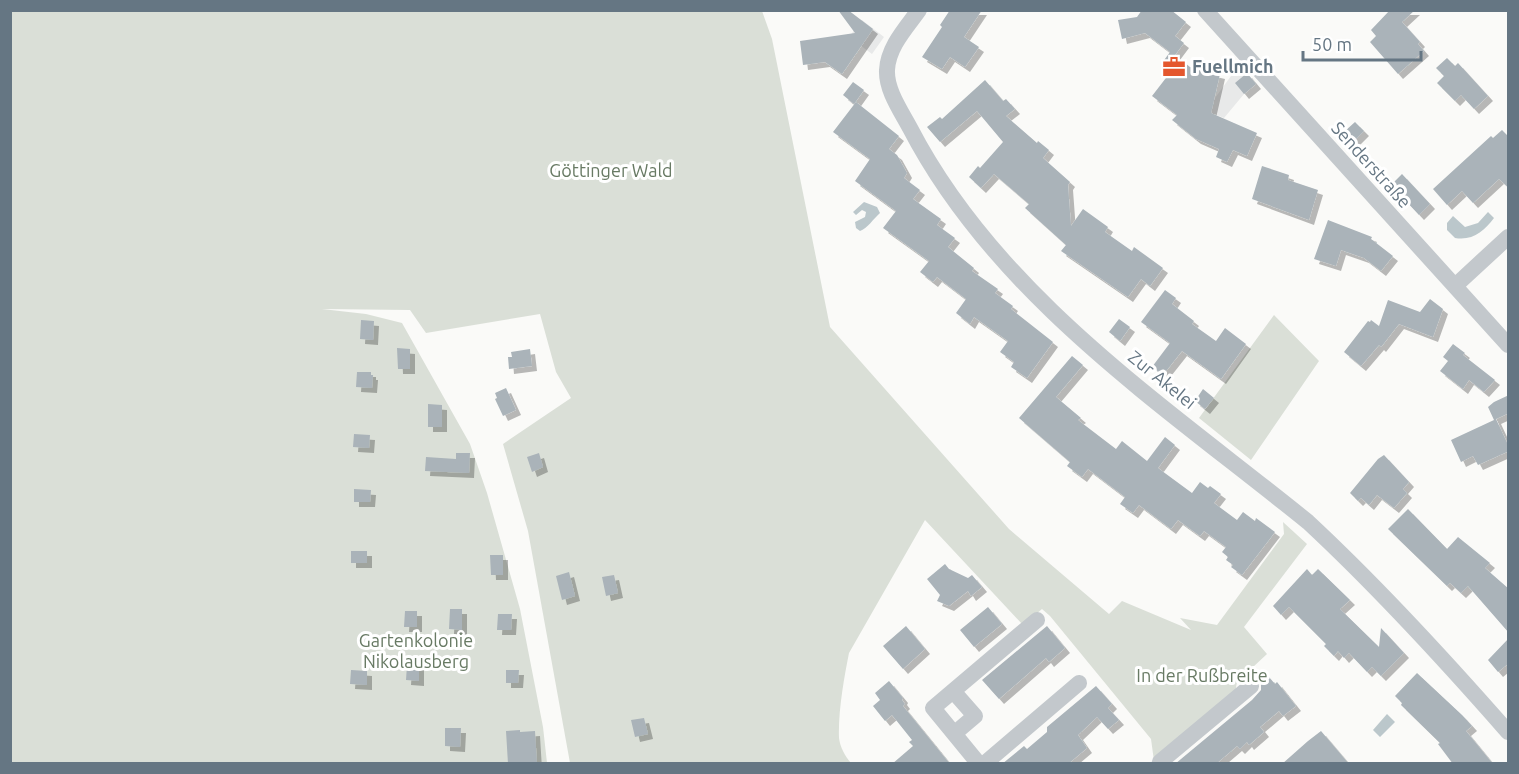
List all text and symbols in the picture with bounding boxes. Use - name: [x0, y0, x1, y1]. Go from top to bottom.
- scale bar: [1303, 24, 1422, 62]
- text: 50 m: [1312, 34, 1352, 54]
- office icon: Fuellmich: [1161, 54, 1187, 80]
- place label: Fuellmich: [1192, 56, 1273, 76]
- street label: Senderstraße: [1328, 117, 1416, 211]
- park label: Göttinger Wald: [549, 160, 673, 180]
- street label: Zur Akelei: [1125, 346, 1200, 412]
- park label: Gartenkolonie Nikolausberg: [359, 630, 473, 671]
- park label: In der Rußbreite: [1136, 665, 1268, 685]

